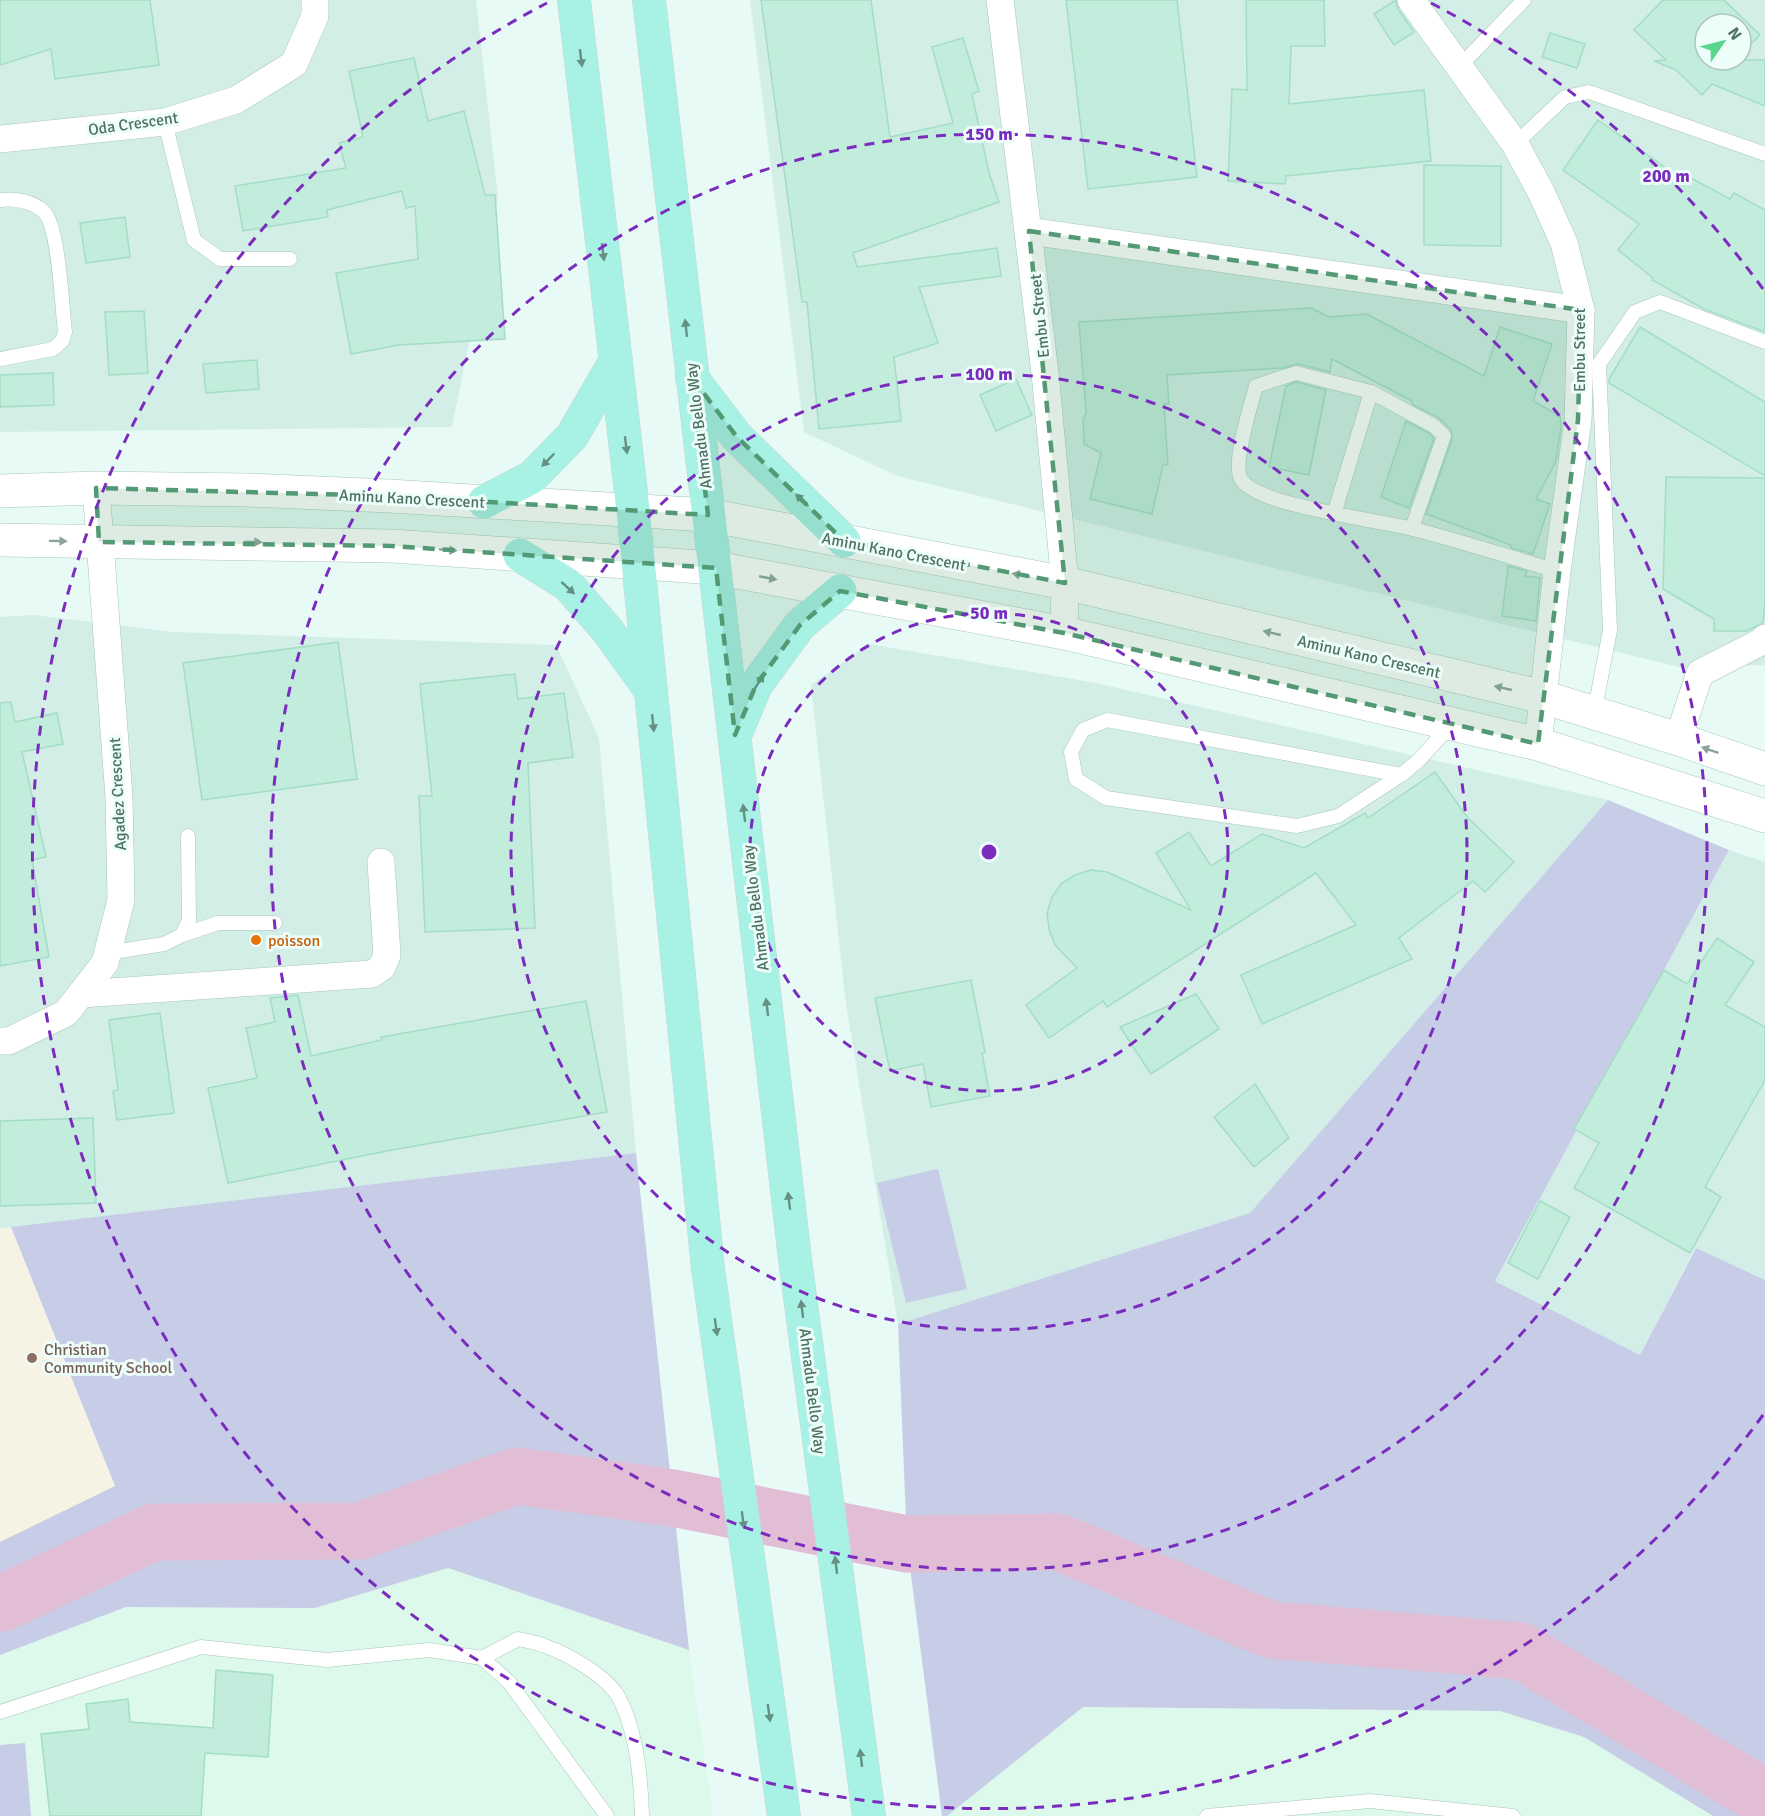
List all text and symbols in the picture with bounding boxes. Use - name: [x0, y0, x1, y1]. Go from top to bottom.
- north arrow: [1693, 12, 1753, 72]
- text: N: [1723, 24, 1746, 44]
- one-way arrow: [576, 49, 585, 68]
- street label: Oda Crescent: [87, 108, 180, 140]
- text: 150 m: [965, 123, 1013, 145]
- text: 200 m: [1642, 165, 1690, 187]
- one-way arrow: [598, 242, 608, 261]
- street label: Embu Street: [1026, 273, 1054, 359]
- street label: Embu Street: [1570, 308, 1590, 392]
- one-way arrow: [682, 318, 691, 337]
- street label: Ahmadu Bello Way: [681, 361, 717, 490]
- text: 100 m: [965, 363, 1013, 385]
- one-way arrow: [621, 436, 631, 455]
- one-way arrow: [542, 453, 556, 467]
- street label: Aminu Kano Crescent: [338, 485, 486, 513]
- one-way arrow: [795, 494, 809, 508]
- street label: Aminu Kano Crescent: [820, 528, 968, 576]
- one-way arrow: [49, 536, 68, 546]
- one-way arrow: [244, 538, 263, 547]
- one-way arrow: [439, 545, 458, 554]
- one-way arrow: [1011, 570, 1030, 579]
- one-way arrow: [758, 574, 777, 583]
- one-way arrow: [561, 581, 576, 594]
- text: 50 m: [970, 602, 1008, 624]
- one-way arrow: [1263, 627, 1282, 637]
- street label: Aminu Kano Crescent: [1295, 631, 1443, 683]
- one-way arrow: [754, 673, 765, 690]
- one-way arrow: [1494, 682, 1512, 692]
- one-way arrow: [648, 714, 658, 733]
- street label: Agadez Crescent: [105, 736, 131, 851]
- one-way arrow: [1701, 745, 1719, 754]
- one-way arrow: [739, 804, 749, 823]
- centre of rings: [979, 842, 999, 862]
- street label: Ahmadu Bello Way: [738, 843, 774, 972]
- place label: poisson: [268, 931, 320, 951]
- marker: poisson: [249, 933, 263, 947]
- one-way arrow: [762, 997, 771, 1016]
- one-way arrow: [784, 1191, 794, 1210]
- one-way arrow: [797, 1299, 807, 1318]
- one-way arrow: [711, 1318, 720, 1337]
- street label: Ahmadu Bello Way: [794, 1327, 830, 1456]
- place label: Christian Community School: [44, 1340, 173, 1378]
- marker: Christian Community School: [25, 1351, 39, 1365]
- one-way arrow: [738, 1511, 747, 1530]
- one-way arrow: [831, 1555, 840, 1574]
- one-way arrow: [765, 1704, 774, 1723]
- one-way arrow: [856, 1748, 866, 1767]

